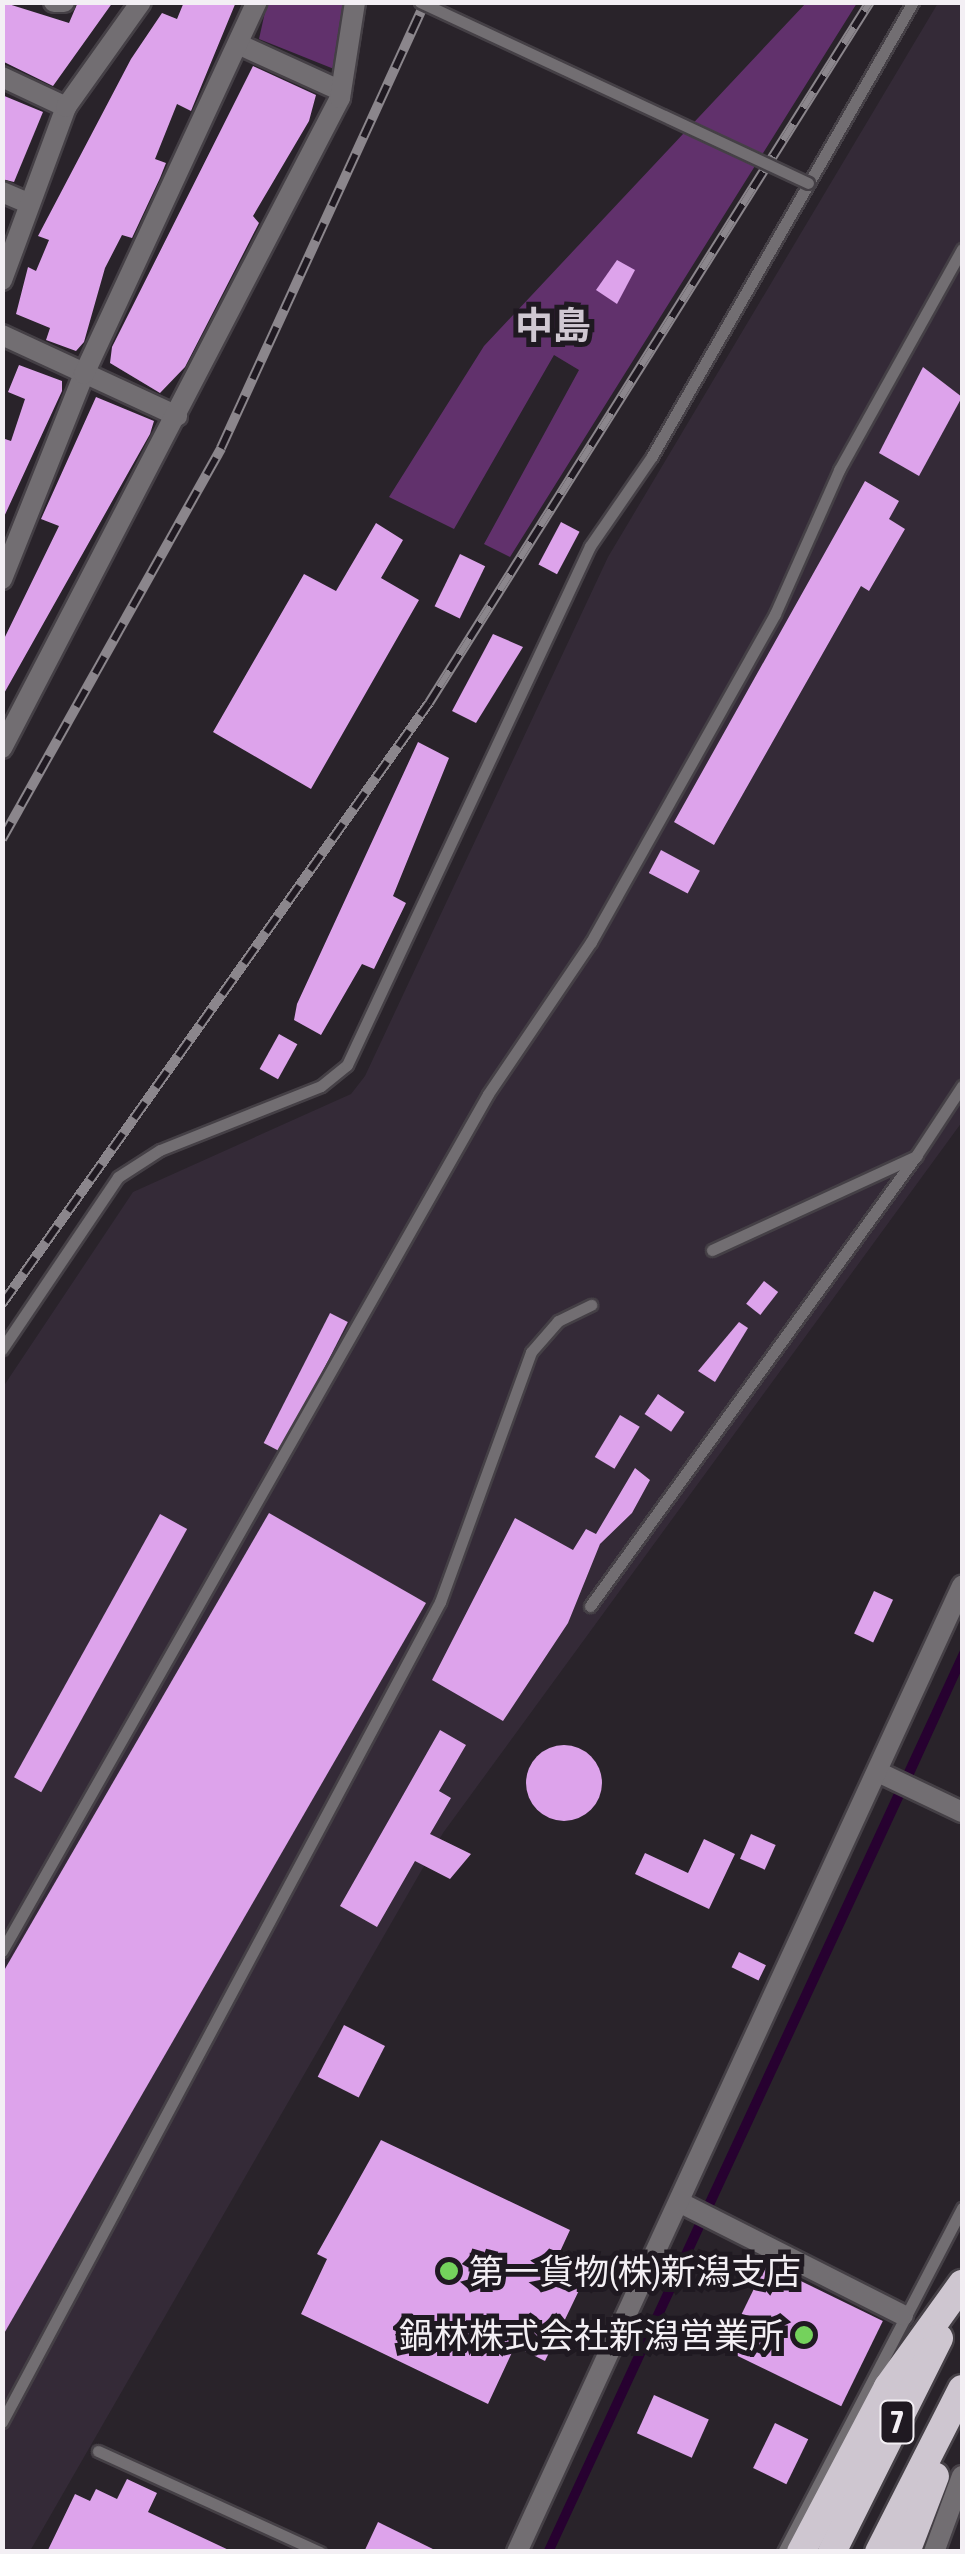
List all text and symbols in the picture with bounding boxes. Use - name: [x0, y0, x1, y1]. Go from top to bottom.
- district label: 中島: [515, 303, 591, 349]
- place label: 第一貨物(株)新潟支店: [469, 2250, 801, 2292]
- marker: 第一貨物(株)新潟支店: [438, 2260, 460, 2282]
- place label: 鍋林株式会社新潟営業所: [399, 2314, 784, 2356]
- marker: 鍋林株式会社新潟営業所: [793, 2324, 815, 2346]
- road number: 7: [877, 2395, 917, 2449]

